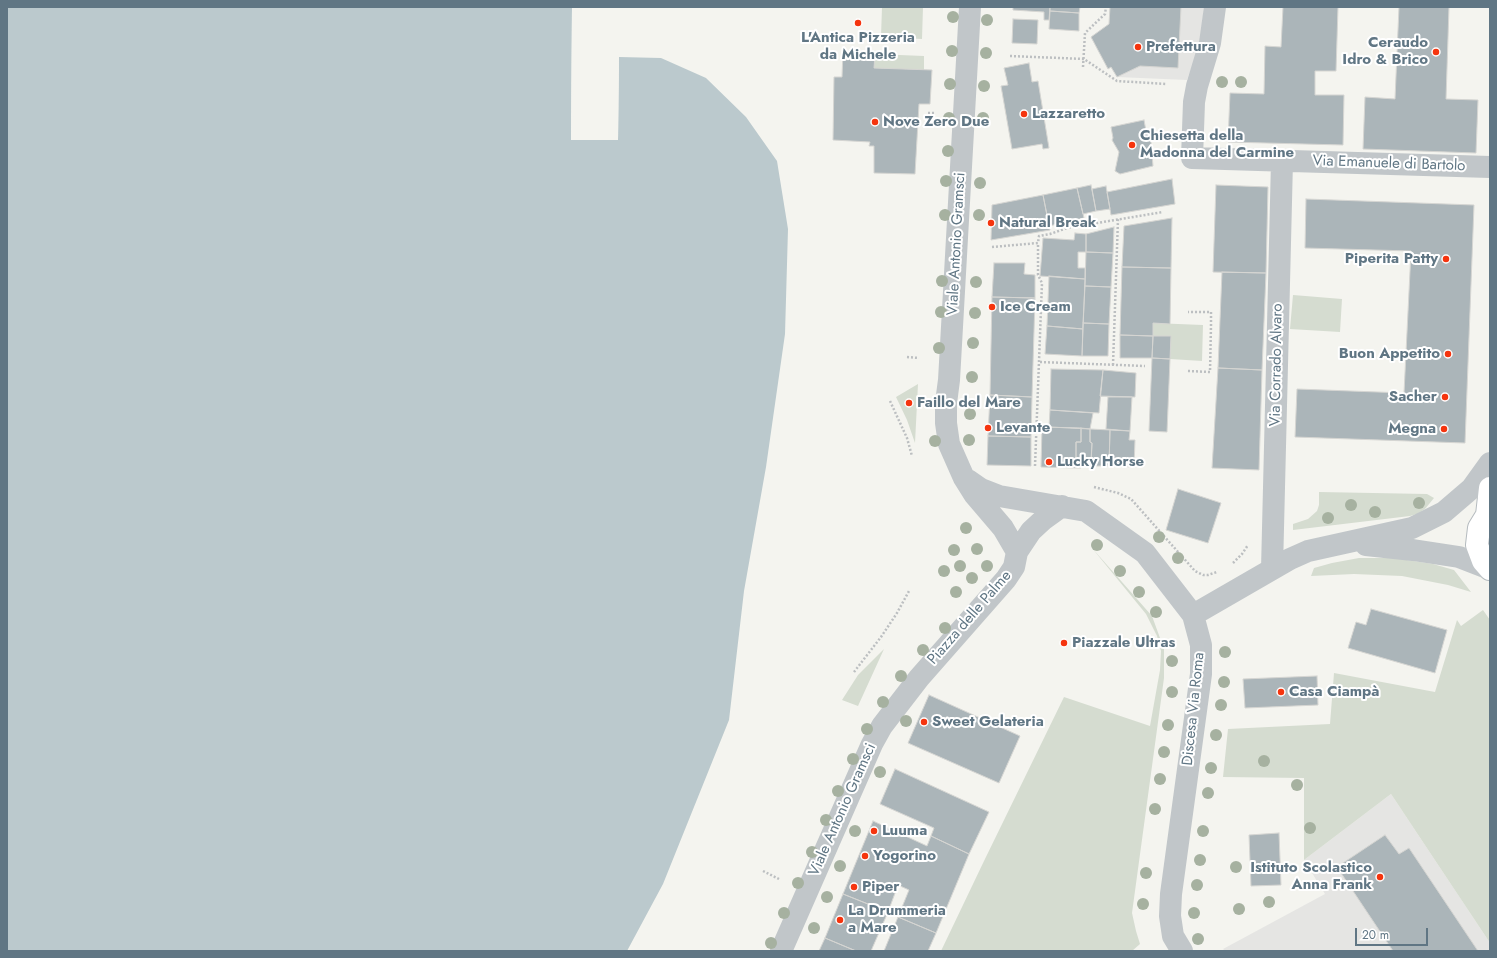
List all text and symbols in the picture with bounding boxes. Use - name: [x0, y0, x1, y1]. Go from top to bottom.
- marker: L'Antica Pizzeria da Michele: [853, 18, 863, 28]
- place label: L'Antica Pizzeria da Michele: [801, 29, 915, 64]
- place label: Ceraudo Idro & Brico: [1342, 34, 1428, 69]
- place label: Prefettura: [1146, 38, 1216, 56]
- marker: Prefettura: [1133, 42, 1143, 52]
- marker: Ceraudo Idro & Brico: [1431, 47, 1441, 57]
- place label: Lazzaretto: [1032, 105, 1105, 123]
- marker: Lazzaretto: [1019, 109, 1029, 119]
- place label: Nove Zero Due: [883, 113, 989, 131]
- marker: Nove Zero Due: [870, 117, 880, 127]
- place label: Chiesetta della Madonna del Carmine: [1140, 127, 1294, 162]
- marker: Chiesetta della Madonna del Carmine: [1127, 140, 1137, 150]
- street label: Via Emanuele di Bartolo: [1312, 152, 1466, 176]
- street label: Viale Antonio Gramsci: [944, 172, 970, 316]
- place label: Natural Break: [999, 214, 1096, 232]
- marker: Natural Break: [986, 218, 996, 228]
- place label: Piperita Patty: [1345, 250, 1438, 268]
- marker: Piperita Patty: [1441, 254, 1451, 264]
- place label: Ice Cream: [1000, 298, 1071, 316]
- marker: Ice Cream: [987, 302, 997, 312]
- street label: Via Corrado Alvaro: [1267, 303, 1287, 427]
- place label: Buon Appetito: [1339, 345, 1440, 363]
- marker: Buon Appetito: [1443, 349, 1453, 359]
- place label: Sacher: [1389, 388, 1437, 406]
- marker: Sacher: [1440, 392, 1450, 402]
- place label: Faillo del Mare: [917, 394, 1021, 412]
- marker: Faillo del Mare: [904, 398, 914, 408]
- place label: Levante: [996, 419, 1050, 437]
- place label: Megna: [1388, 420, 1436, 438]
- marker: Levante: [983, 423, 993, 433]
- marker: Megna: [1439, 424, 1449, 434]
- place label: Lucky Horse: [1057, 453, 1144, 471]
- marker: Lucky Horse: [1044, 457, 1054, 467]
- street label: Piazza delle Palme: [924, 567, 1016, 669]
- place label: Piazzale Ultras: [1072, 634, 1175, 652]
- marker: Piazzale Ultras: [1059, 638, 1069, 648]
- street label: Discesa Via Roma: [1179, 651, 1209, 767]
- place label: Casa Ciampà: [1289, 683, 1379, 701]
- marker: Casa Ciampà: [1276, 687, 1286, 697]
- place label: Sweet Gelateria: [932, 713, 1044, 731]
- marker: Sweet Gelateria: [919, 717, 929, 727]
- street label: Viale Antonio Gramsci: [806, 741, 880, 879]
- place label: Luuma: [882, 822, 927, 840]
- marker: Luuma: [869, 826, 879, 836]
- place label: Yogorino: [873, 847, 936, 865]
- marker: Yogorino: [860, 851, 870, 861]
- place label: Istituto Scolastico Anna Frank: [1250, 859, 1372, 894]
- marker: Istituto Scolastico Anna Frank: [1375, 872, 1385, 882]
- place label: Piper: [862, 878, 899, 896]
- marker: Piper: [849, 882, 859, 892]
- place label: La Drummeria a Mare: [848, 902, 946, 937]
- marker: La Drummeria a Mare: [835, 915, 845, 925]
- scale bar: [1357, 920, 1430, 946]
- text: 20 m: [1362, 926, 1389, 944]

